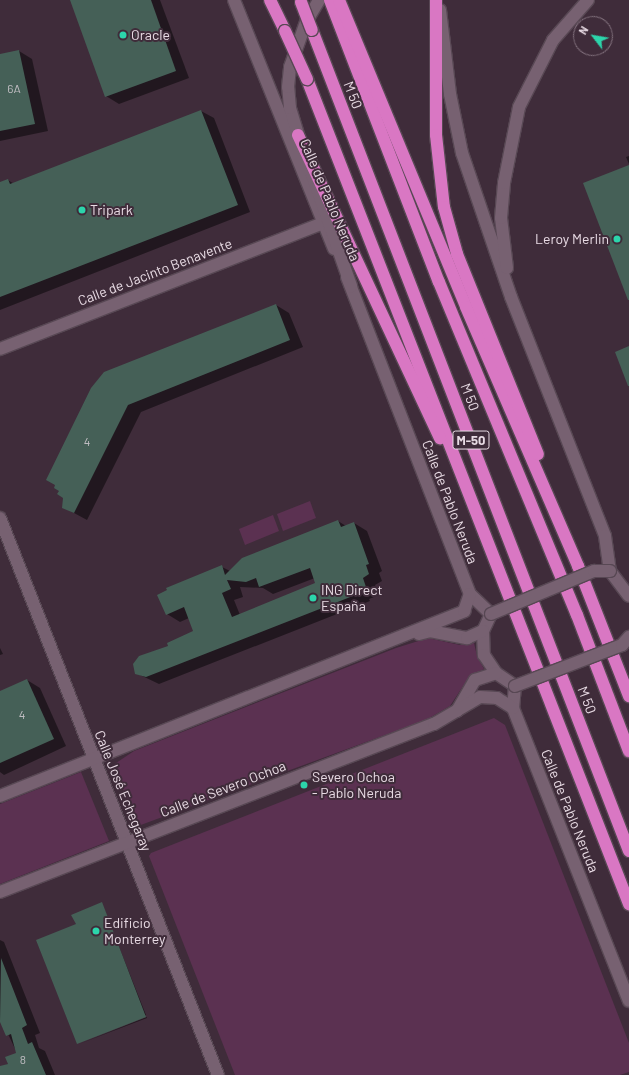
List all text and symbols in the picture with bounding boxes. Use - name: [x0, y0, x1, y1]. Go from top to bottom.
- north arrow: [573, 16, 613, 56]
- text: N: [576, 24, 591, 37]
- place label: Oracle: [131, 27, 170, 43]
- marker: Oracle: [118, 30, 128, 40]
- street label: M 50: [340, 79, 366, 111]
- house number: 6A: [7, 82, 21, 96]
- street label: Calle de Pablo Neruda: [297, 136, 363, 264]
- place label: Tripark: [90, 202, 133, 218]
- marker: Tripark: [77, 205, 87, 215]
- place label: Leroy Merlin: [535, 231, 609, 247]
- marker: Leroy Merlin: [612, 234, 622, 244]
- street label: Calle de Jacinto Benavente: [76, 235, 234, 309]
- street label: M 50: [457, 381, 483, 413]
- road number: M-50: [452, 429, 490, 451]
- house number: 4: [84, 435, 90, 449]
- street label: Calle de Pablo Neruda: [419, 438, 481, 566]
- place label: ING Direct España: [321, 582, 383, 614]
- marker: ING Direct España: [308, 593, 318, 603]
- street label: M 50: [574, 684, 600, 716]
- house number: 4: [19, 708, 25, 722]
- street label: Calle José Echegaray: [91, 728, 155, 854]
- street label: Calle de Pablo Neruda: [538, 747, 602, 875]
- street label: Calle de Severo Ochoa: [158, 757, 288, 821]
- place label: Severo Ochoa - Pablo Neruda: [312, 769, 401, 802]
- marker: Severo Ochoa - Pablo Neruda: [299, 780, 309, 790]
- place label: Edificio Monterrey: [104, 915, 165, 948]
- marker: Edificio Monterrey: [91, 926, 101, 936]
- house number: 8: [20, 1053, 26, 1067]

